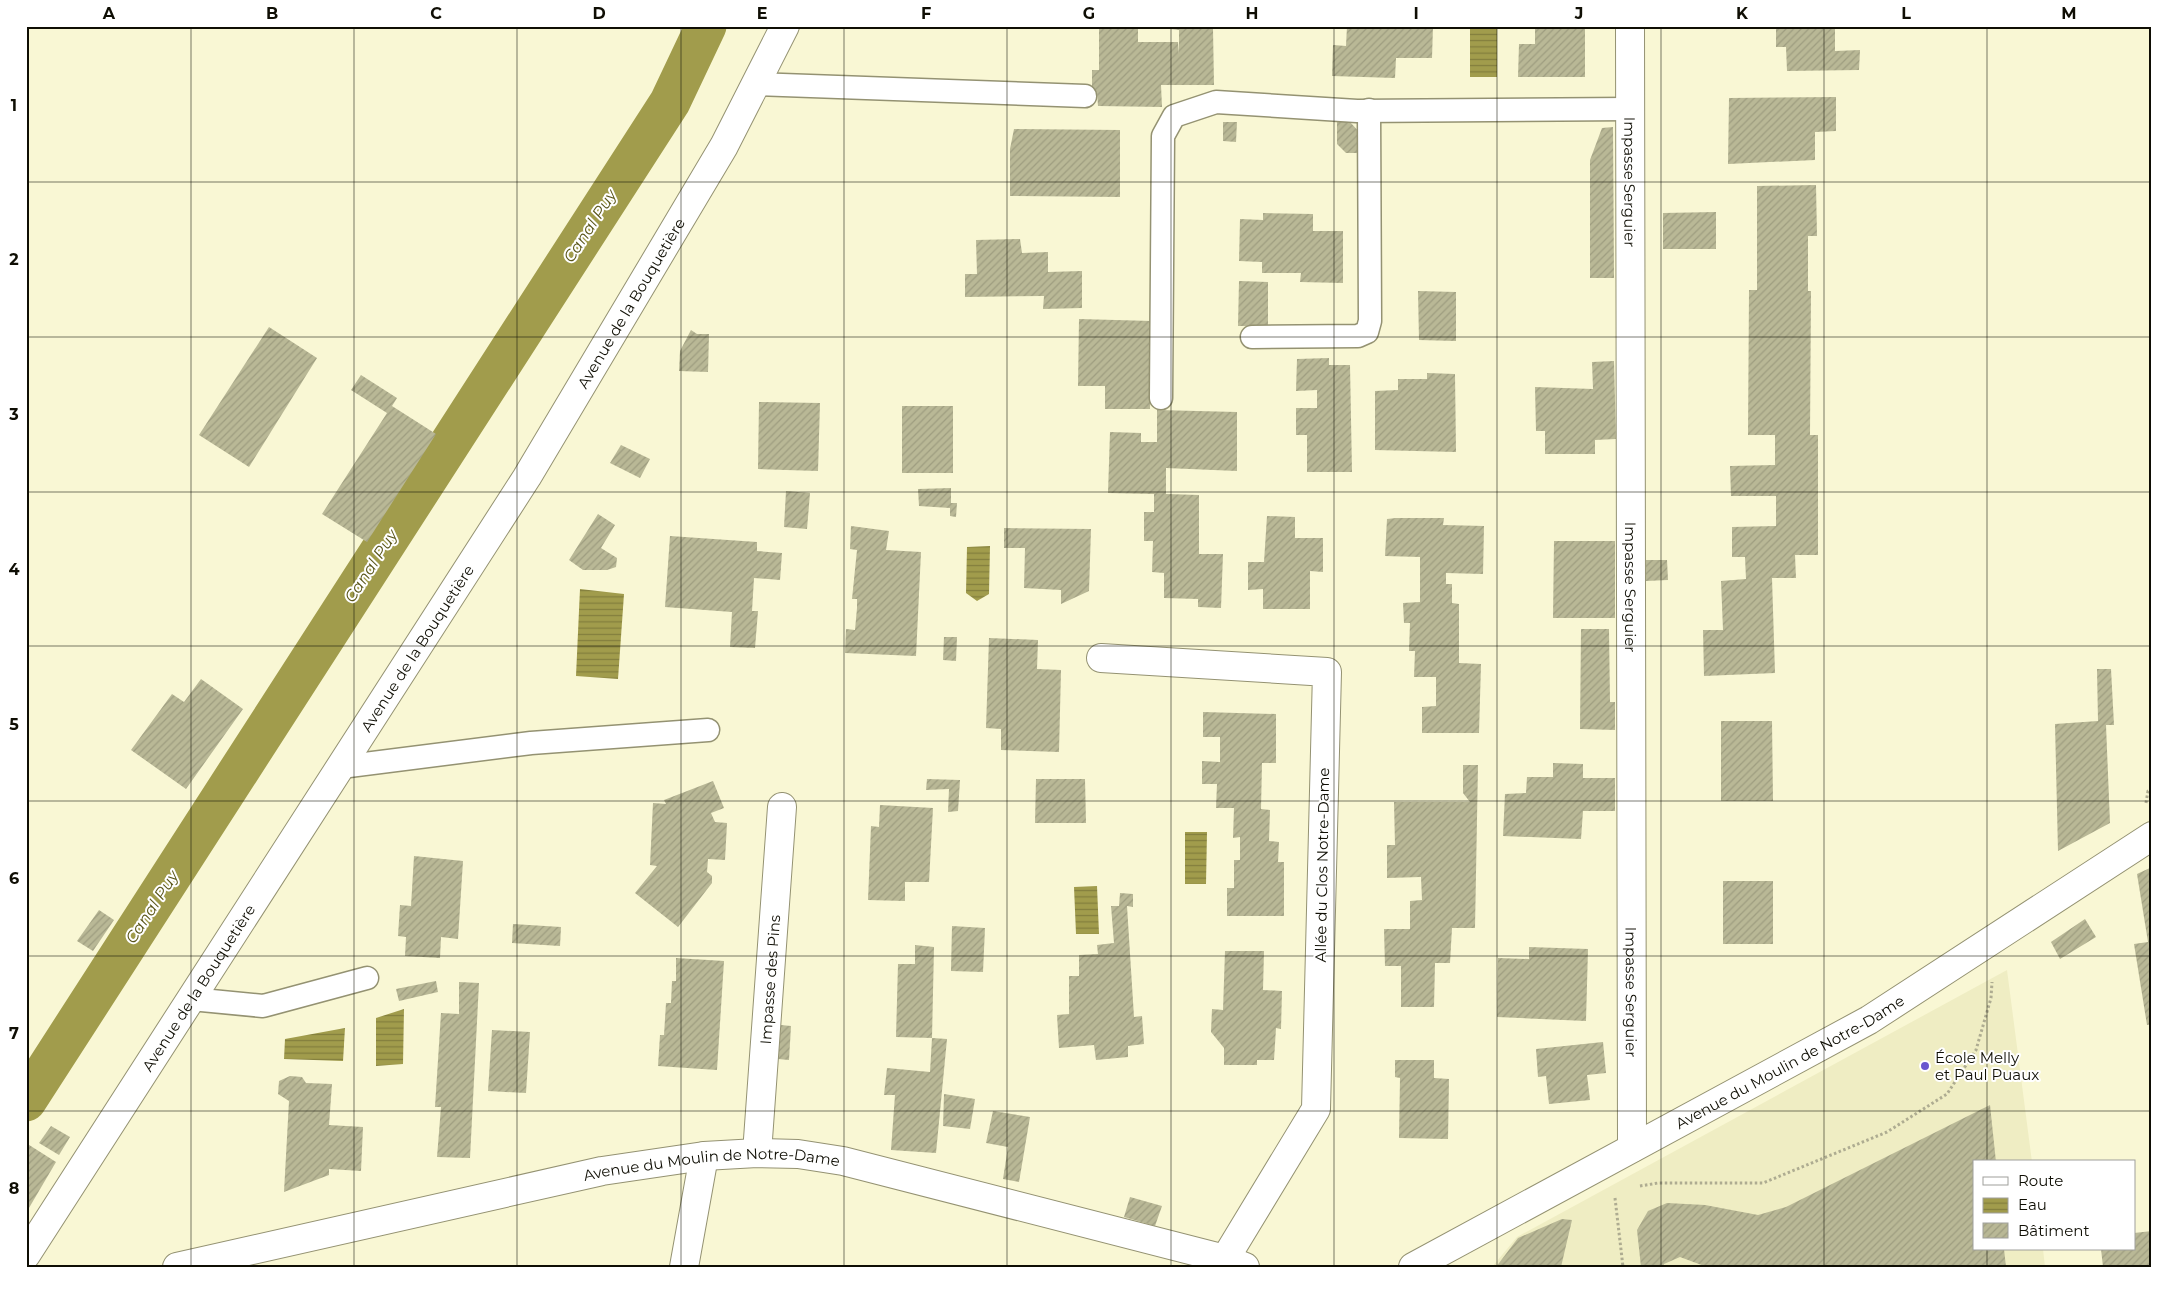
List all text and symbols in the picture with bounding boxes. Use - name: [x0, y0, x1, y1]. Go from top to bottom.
- text: A: [102, 4, 116, 23]
- text: B: [266, 4, 278, 23]
- text: C: [430, 4, 442, 23]
- text: D: [592, 4, 606, 23]
- text: E: [757, 4, 767, 23]
- text: F: [921, 4, 931, 23]
- text: G: [1083, 4, 1095, 23]
- text: H: [1246, 4, 1258, 23]
- text: I: [1413, 4, 1419, 23]
- text: J: [1574, 4, 1583, 23]
- text: K: [1736, 4, 1749, 23]
- text: L: [1901, 4, 1911, 23]
- text: M: [2061, 4, 2077, 23]
- text: 1: [11, 96, 17, 115]
- street label: Impasse Serguier: [1621, 117, 1640, 247]
- water label: Canal Puy: [559, 185, 621, 266]
- street label: Avenue de la Bouquetière: [573, 214, 689, 391]
- text: 2: [9, 250, 19, 269]
- text: 3: [8, 405, 19, 424]
- street label: Impasse Serguier: [1621, 522, 1641, 652]
- water label: Canal Puy: [340, 525, 402, 606]
- text: 4: [8, 560, 20, 579]
- street label: Avenue de la Bouquetière: [356, 561, 478, 735]
- text: 5: [9, 715, 19, 734]
- street label: Allée du Clos Notre-Dame: [1311, 767, 1333, 963]
- water label: Canal Puy: [121, 866, 183, 947]
- text: 6: [9, 869, 19, 888]
- street label: Avenue de la Bouquetière: [137, 901, 259, 1075]
- street label: Impasse des Pins: [755, 914, 784, 1045]
- street label: Impasse Serguier: [1622, 927, 1641, 1057]
- street label: Avenue du Moulin de Notre-Dame: [1672, 990, 1907, 1133]
- text: 7: [9, 1024, 19, 1043]
- place label: École Melly et Paul Puaux: [1935, 1048, 2039, 1084]
- marker: École Melly et Paul Puaux: [1919, 1060, 1931, 1072]
- street label: Avenue du Moulin de Notre-Dame: [581, 1143, 841, 1184]
- legend: [1973, 1160, 2136, 1250]
- text: Route: [2018, 1171, 2063, 1190]
- text: 8: [9, 1179, 19, 1198]
- text: Eau: [2018, 1195, 2047, 1214]
- text: Bâtiment: [2018, 1221, 2090, 1240]

